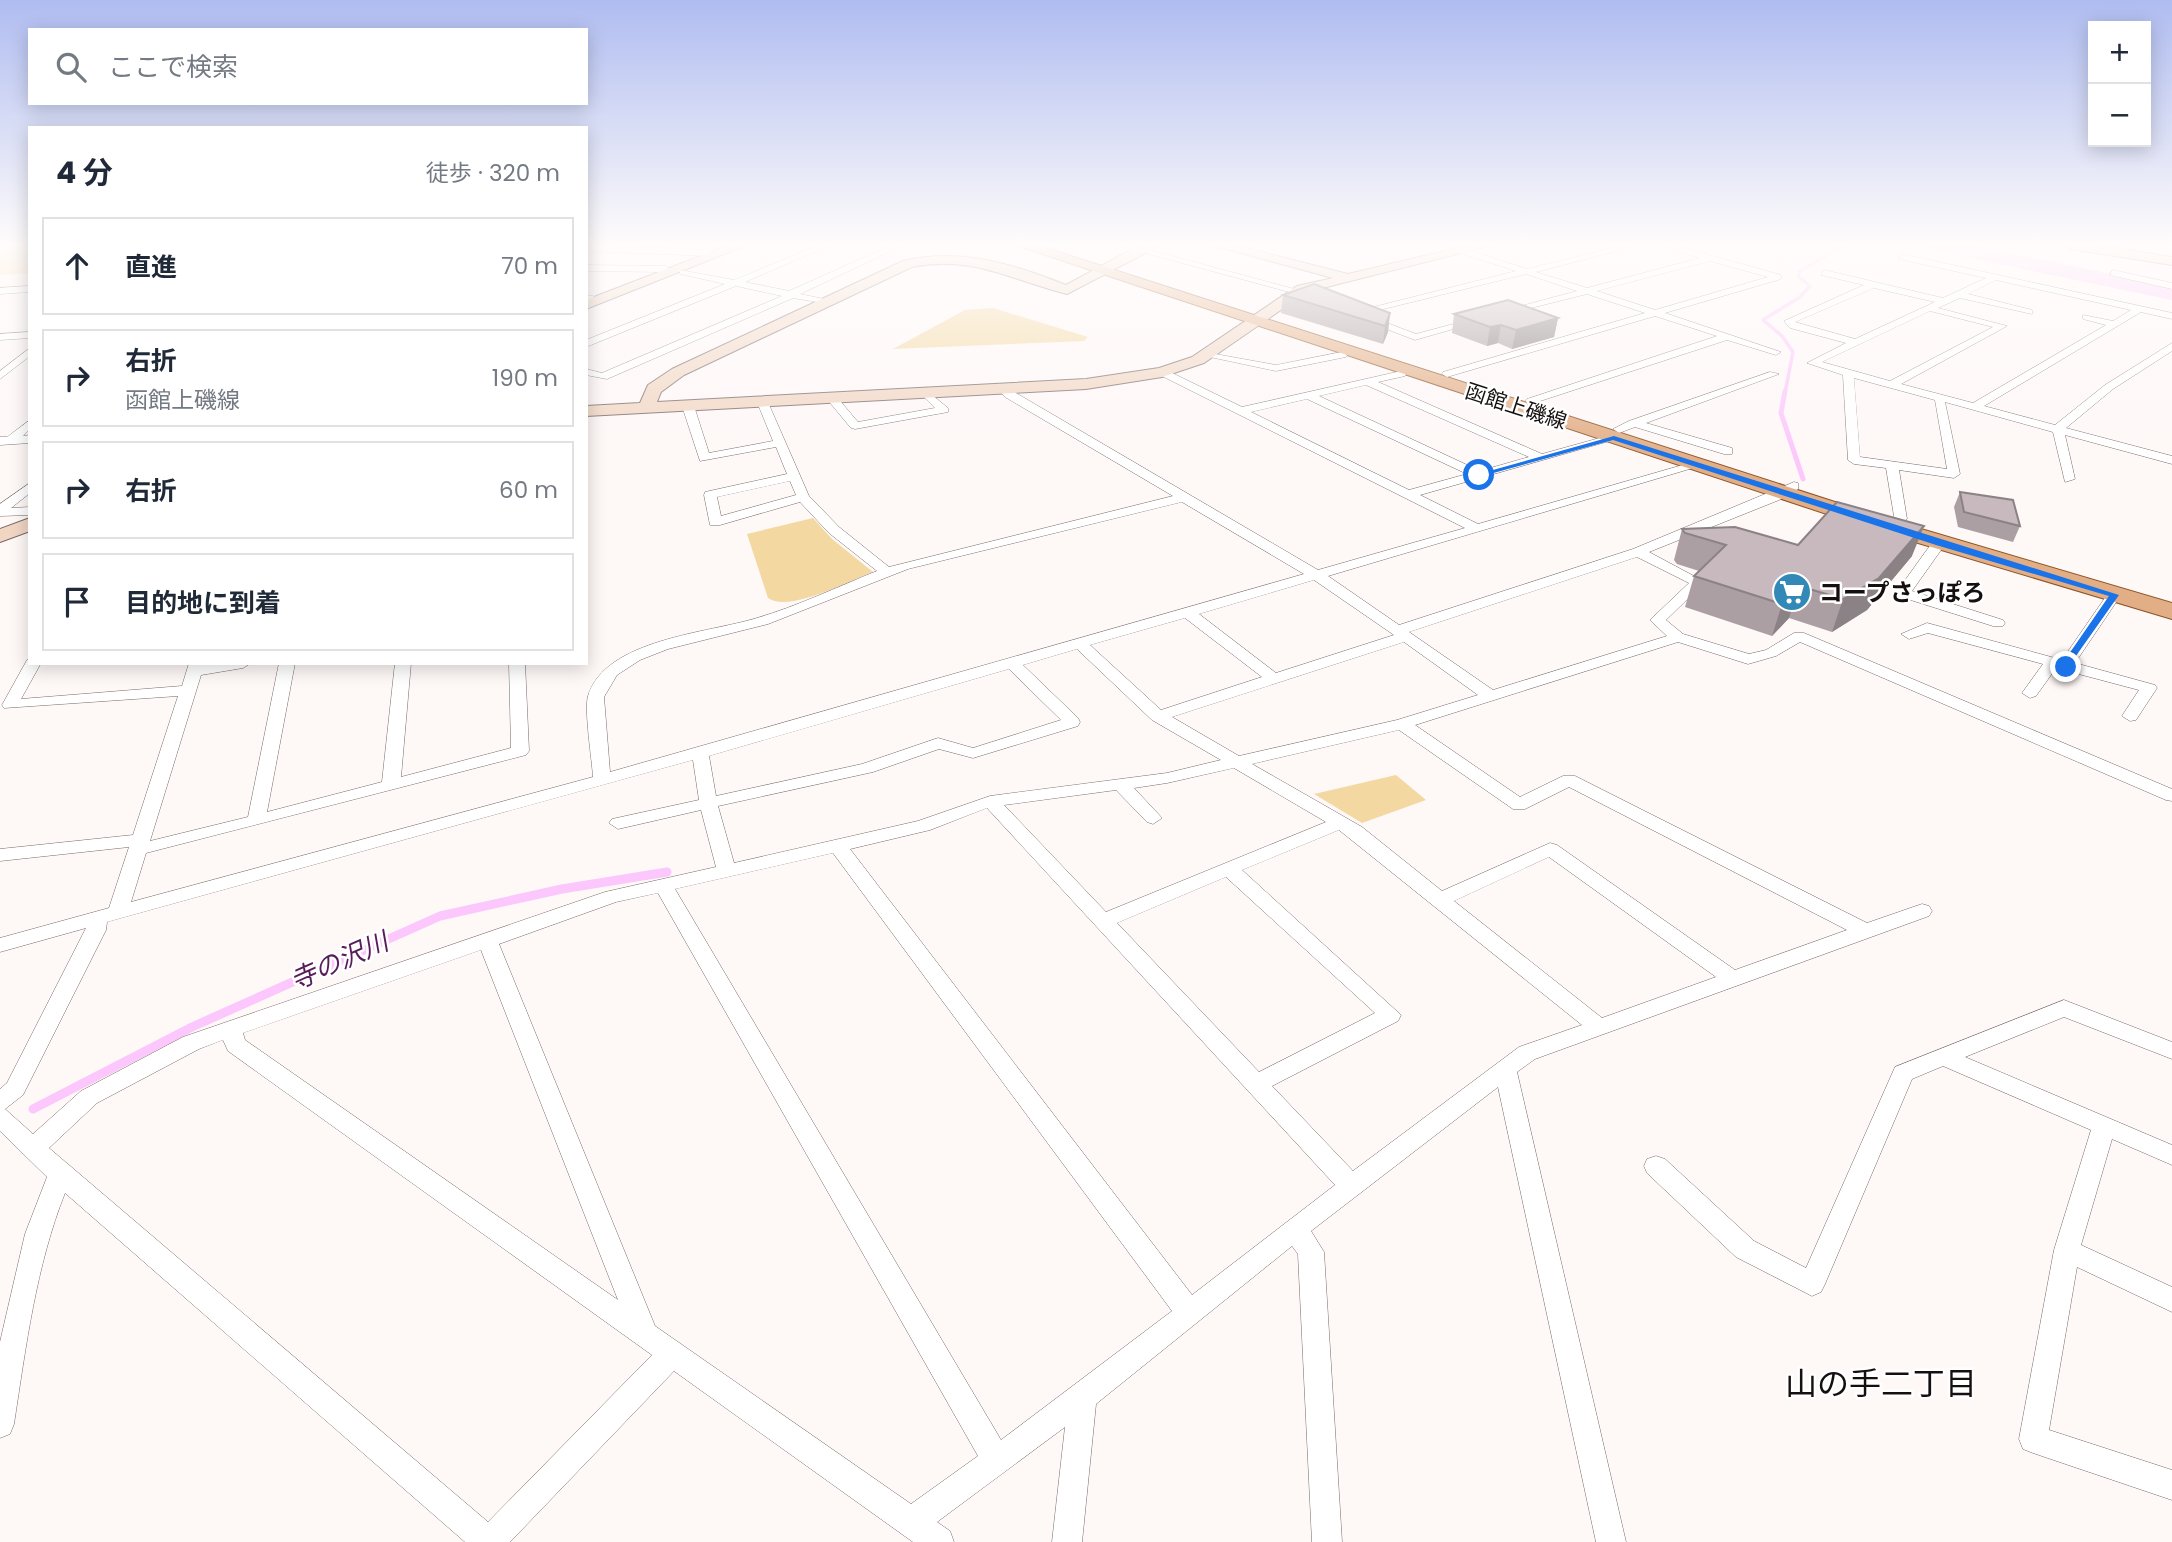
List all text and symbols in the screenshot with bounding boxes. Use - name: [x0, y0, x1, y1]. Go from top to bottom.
- map controls: [2088, 21, 2151, 147]
- button: +: [2088, 21, 2151, 84]
- search box: [28, 28, 588, 105]
- icon: search: [52, 48, 90, 86]
- text: ここで検索: [108, 49, 238, 85]
- button: −: [2088, 84, 2151, 147]
- text: 4 分: [56, 151, 113, 194]
- text: 徒歩 · 320 m: [426, 157, 560, 189]
- icon: ahead: [58, 247, 96, 285]
- text: 直進: [125, 249, 177, 285]
- text: 70 m: [501, 250, 558, 282]
- text: 右折: [125, 343, 177, 379]
- icon: right: [58, 359, 96, 397]
- text: 190 m: [492, 362, 558, 394]
- street label: 函館上磯線: [1462, 376, 1570, 436]
- text: 函館上磯線: [125, 384, 240, 416]
- route start: [1463, 459, 1494, 490]
- icon: right: [58, 471, 96, 509]
- text: 右折: [125, 473, 177, 509]
- text: 60 m: [499, 474, 558, 506]
- supermarket icon: コープさっぽろ: [1771, 571, 1813, 613]
- place label: コープさっぽろ: [1819, 576, 1986, 609]
- icon: arrive: [58, 583, 96, 621]
- text: 目的地に到着: [125, 585, 281, 621]
- route end: [2050, 651, 2081, 682]
- water label: 寺の沢川: [284, 922, 397, 999]
- district label: 山の手二丁目: [1785, 1361, 1977, 1406]

